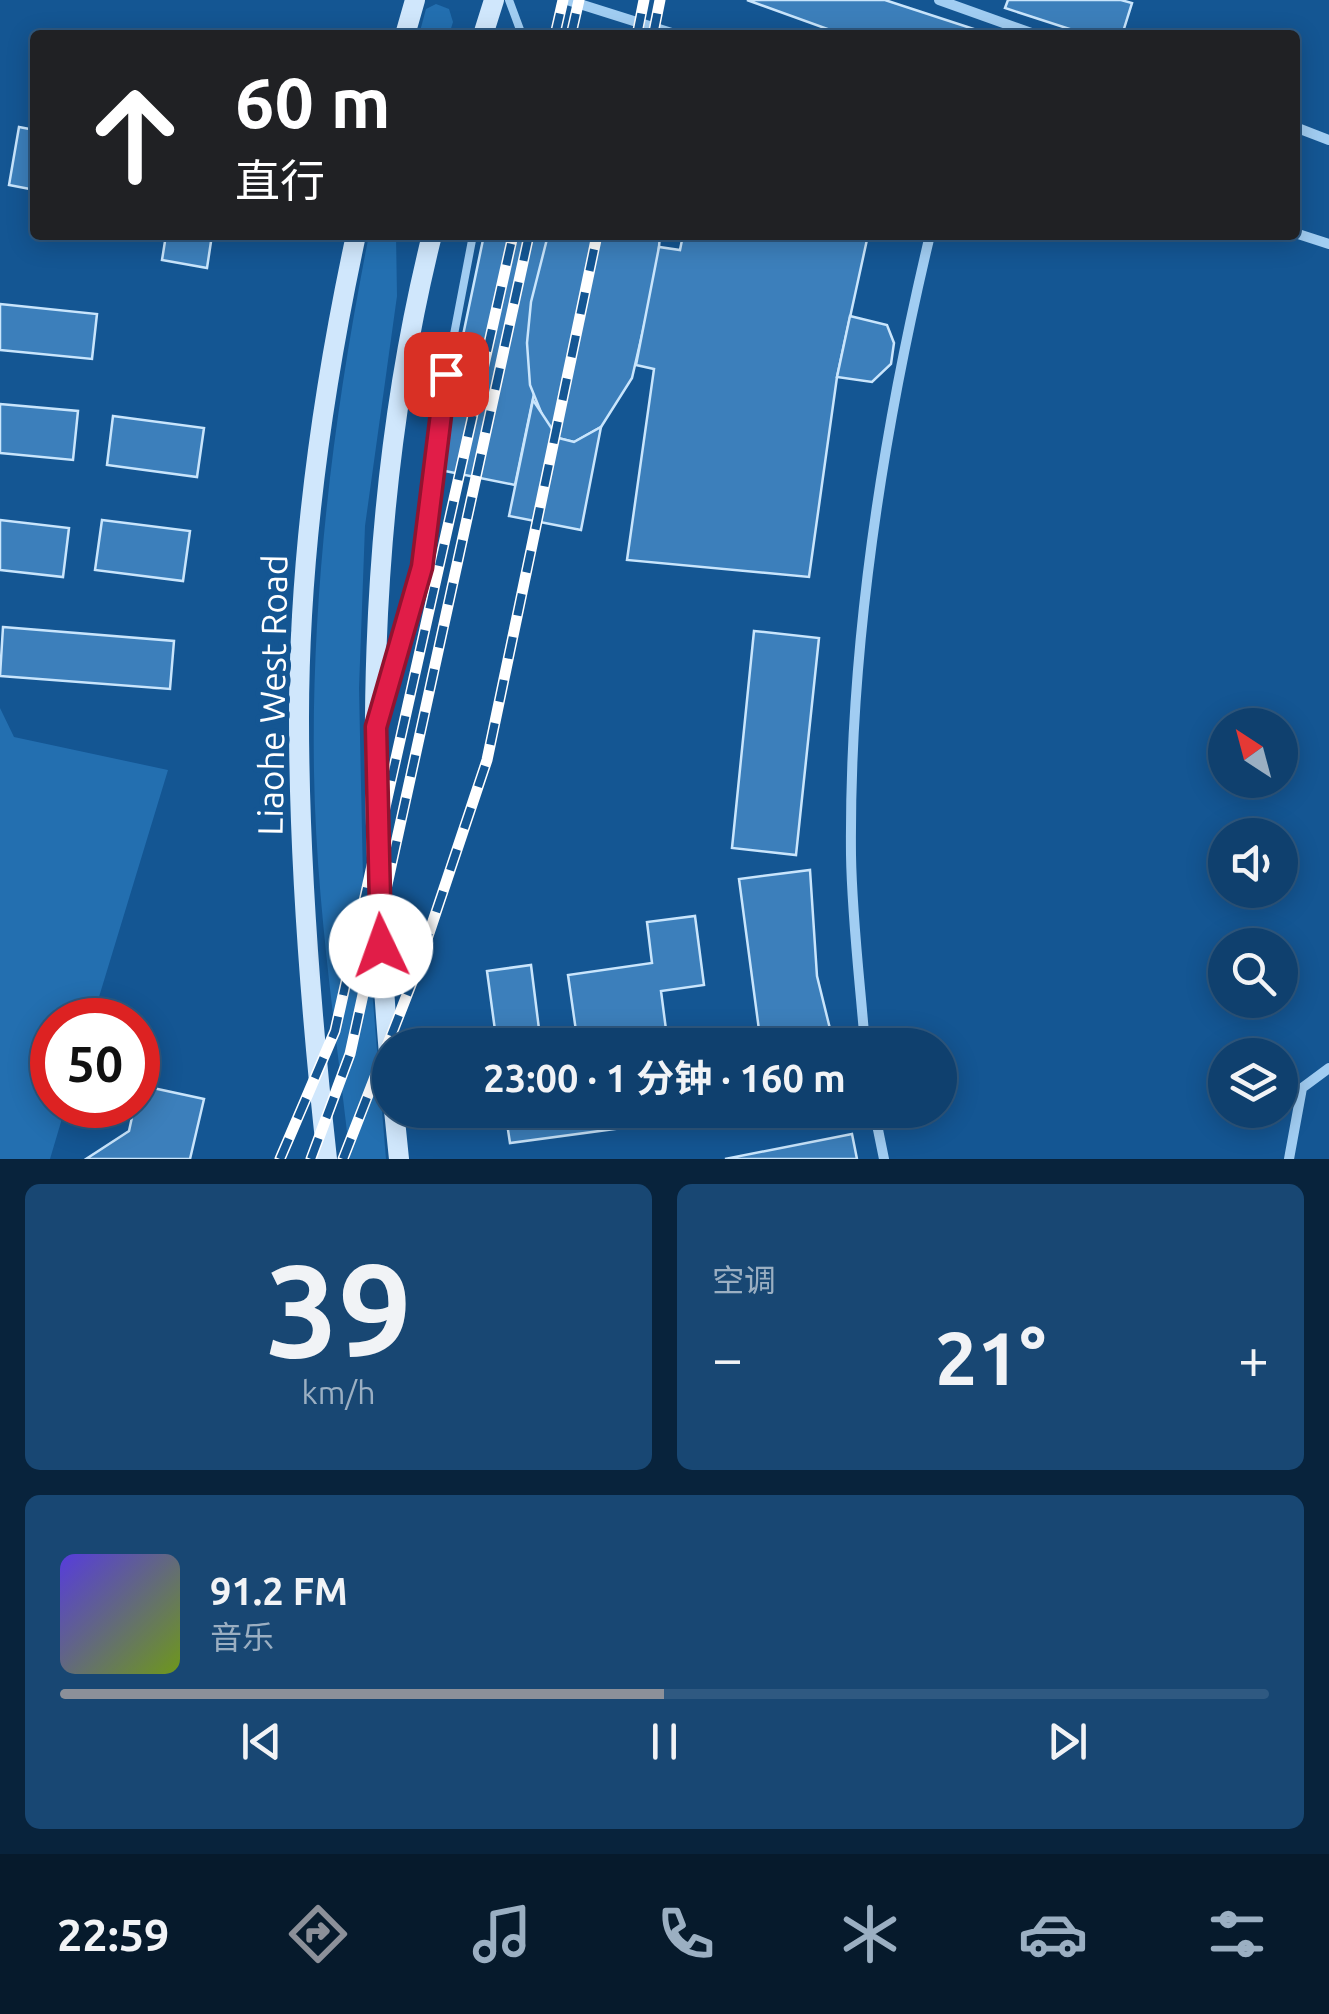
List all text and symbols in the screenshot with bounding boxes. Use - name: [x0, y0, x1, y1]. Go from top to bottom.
- text: 60 m: [235, 63, 391, 141]
- icon: ahead: [70, 70, 200, 200]
- text: 直行: [235, 155, 325, 206]
- pin: [404, 332, 489, 417]
- icon: arrive: [419, 347, 474, 402]
- street label: Liaohe West Road: [250, 554, 294, 836]
- north arrow: [1208, 708, 1298, 798]
- map controls: [1208, 708, 1298, 1128]
- button: sound: [1208, 818, 1298, 908]
- position arrow: [329, 894, 433, 998]
- button: search: [1208, 928, 1298, 1018]
- speed limit sign: 50: [30, 998, 160, 1128]
- button: layers: [1208, 1038, 1298, 1128]
- text: 23:00 · 1 分钟 · 160 m: [483, 1057, 846, 1099]
- text: 39: [265, 1236, 412, 1382]
- text: 空调: [712, 1262, 776, 1298]
- text: 21°: [935, 1315, 1046, 1399]
- text: −: [712, 1327, 743, 1388]
- text: +: [1238, 1327, 1269, 1388]
- text: km/h: [302, 1374, 375, 1410]
- text: 91.2 FM: [210, 1570, 348, 1612]
- text: 音乐: [210, 1619, 274, 1655]
- icon: previous: [234, 1714, 289, 1769]
- icon: pause: [637, 1714, 692, 1769]
- icon: next: [1040, 1714, 1095, 1769]
- icon: directions: [283, 1899, 353, 1969]
- icon: music: [467, 1899, 537, 1969]
- icon: phone: [651, 1899, 721, 1969]
- icon: climate: [835, 1899, 905, 1969]
- icon: car: [1018, 1899, 1088, 1969]
- icon: filters: [1202, 1899, 1272, 1969]
- text: 22:59: [57, 1909, 169, 1960]

